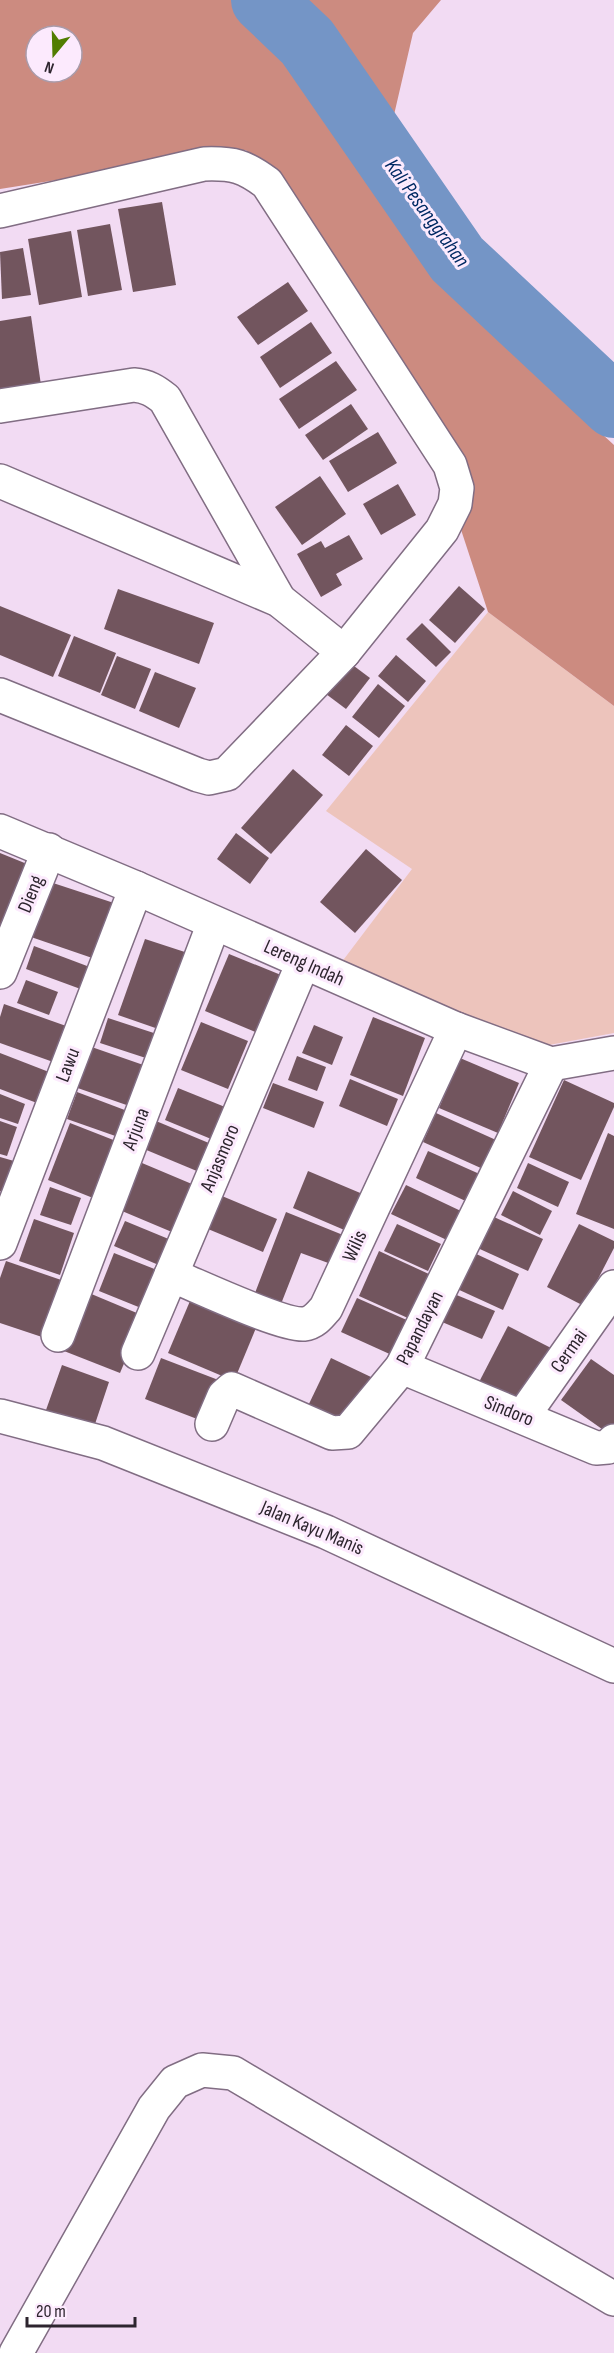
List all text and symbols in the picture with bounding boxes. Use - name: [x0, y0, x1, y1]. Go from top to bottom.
- north arrow: [24, 24, 84, 84]
- text: N: [42, 56, 57, 77]
- water label: Kali Pesanggrahan: [379, 154, 475, 272]
- street label: Dieng: [13, 872, 49, 916]
- street label: Lereng Indah: [260, 935, 348, 991]
- street label: Lawu: [51, 1045, 85, 1085]
- street label: Arjuna: [117, 1105, 155, 1154]
- street label: Anjasmoro: [195, 1121, 245, 1196]
- street label: Wilis: [337, 1227, 373, 1265]
- street label: Papandayan: [391, 1287, 449, 1369]
- street label: Cermai: [546, 1325, 592, 1377]
- street label: Sindoro: [481, 1390, 537, 1432]
- street label: Jalan Kayu Manis: [256, 1495, 367, 1560]
- scale bar: [27, 2290, 135, 2328]
- text: 20 m: [36, 2301, 66, 2322]

